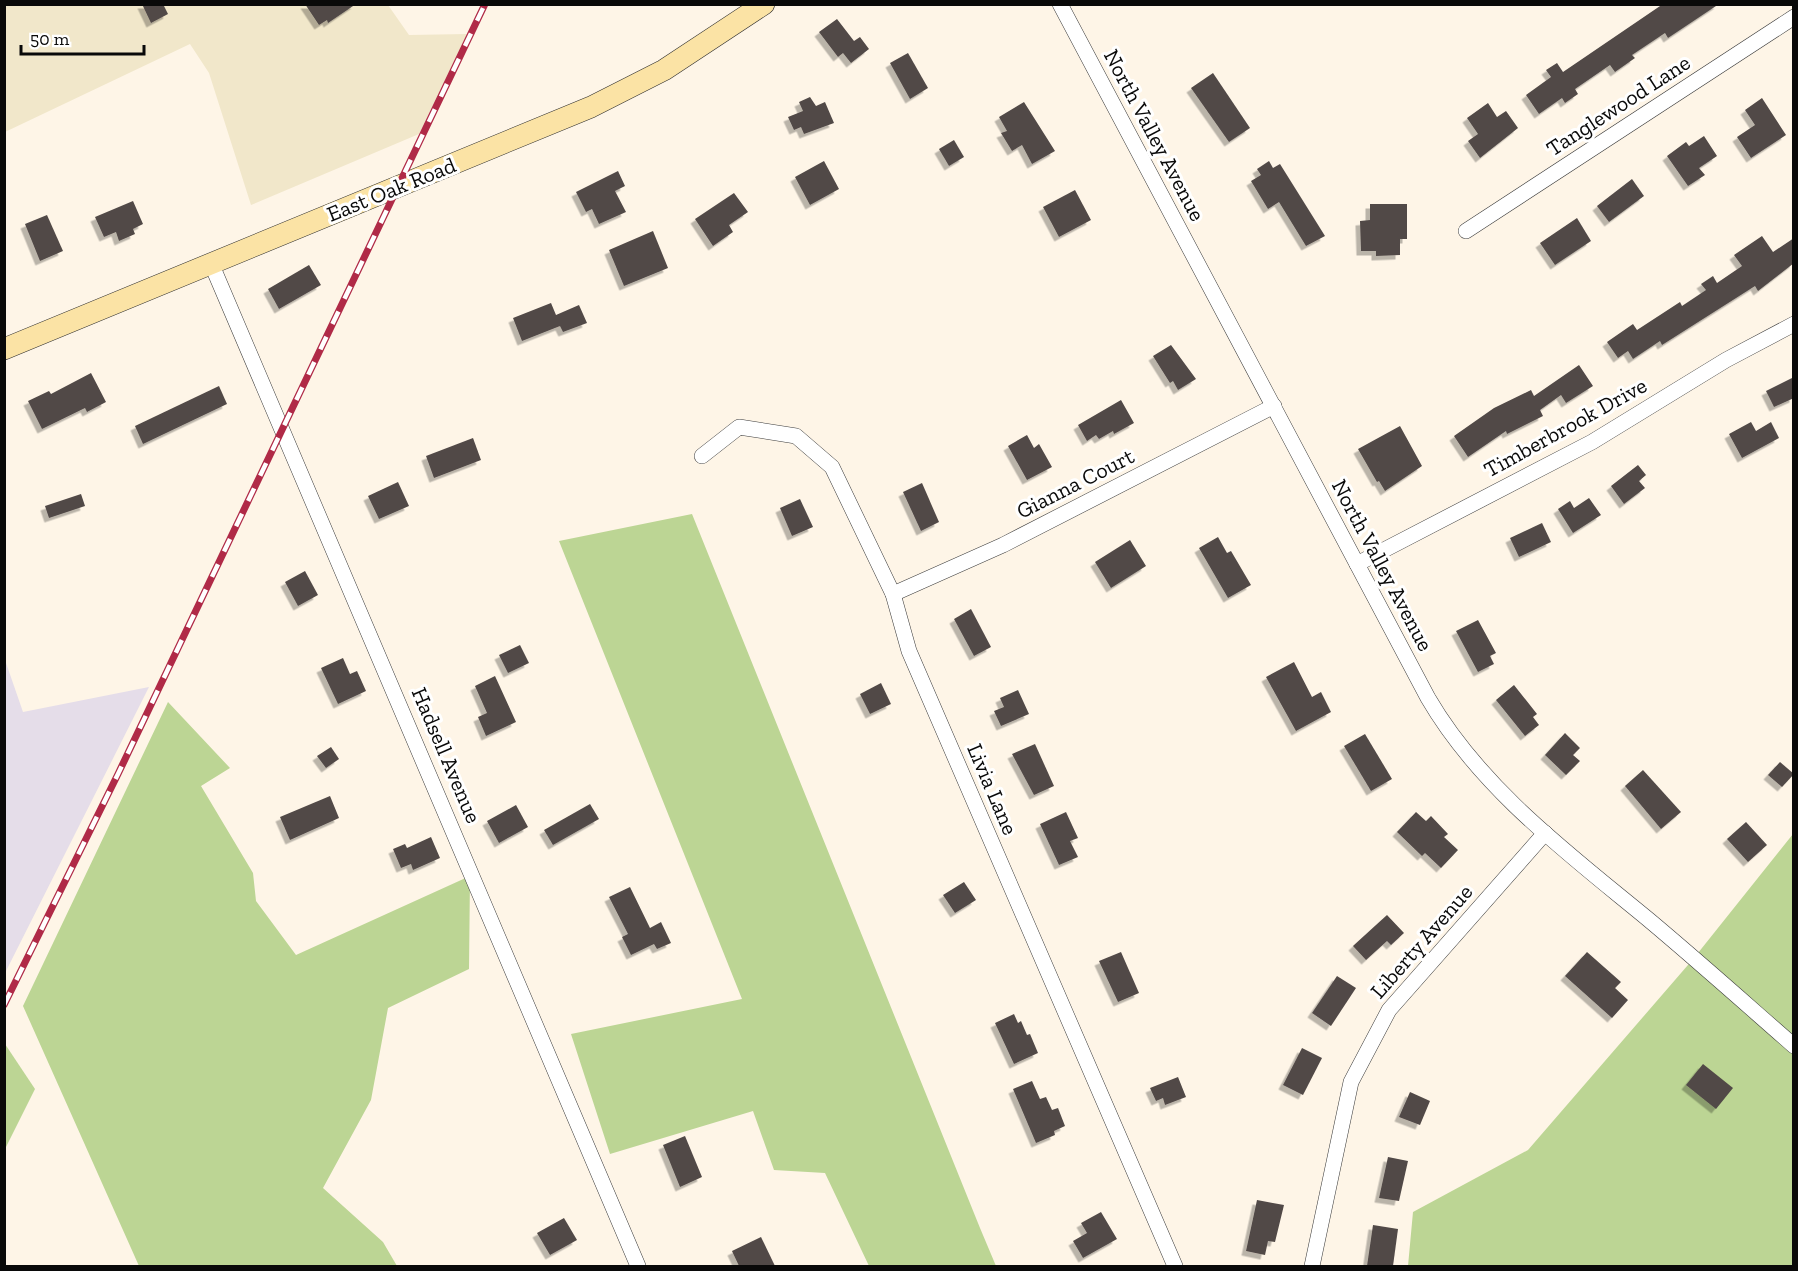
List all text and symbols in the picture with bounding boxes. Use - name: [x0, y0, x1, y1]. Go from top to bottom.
- scale bar: [21, 18, 144, 56]
- text: 50 m: [30, 28, 70, 50]
- street label: North Valley Avenue: [1098, 45, 1211, 226]
- street label: Tanglewood Lane: [1541, 49, 1695, 162]
- street label: East Oak Road: [323, 151, 460, 228]
- street label: Timberbrook Drive: [1479, 372, 1651, 483]
- street label: Gianna Court: [1012, 442, 1139, 525]
- street label: North Valley Avenue: [1326, 475, 1439, 656]
- street label: Hadsell Avenue: [406, 683, 487, 827]
- street label: Livia Lane: [961, 740, 1024, 839]
- street label: Liberty Avenue: [1364, 879, 1478, 1004]

